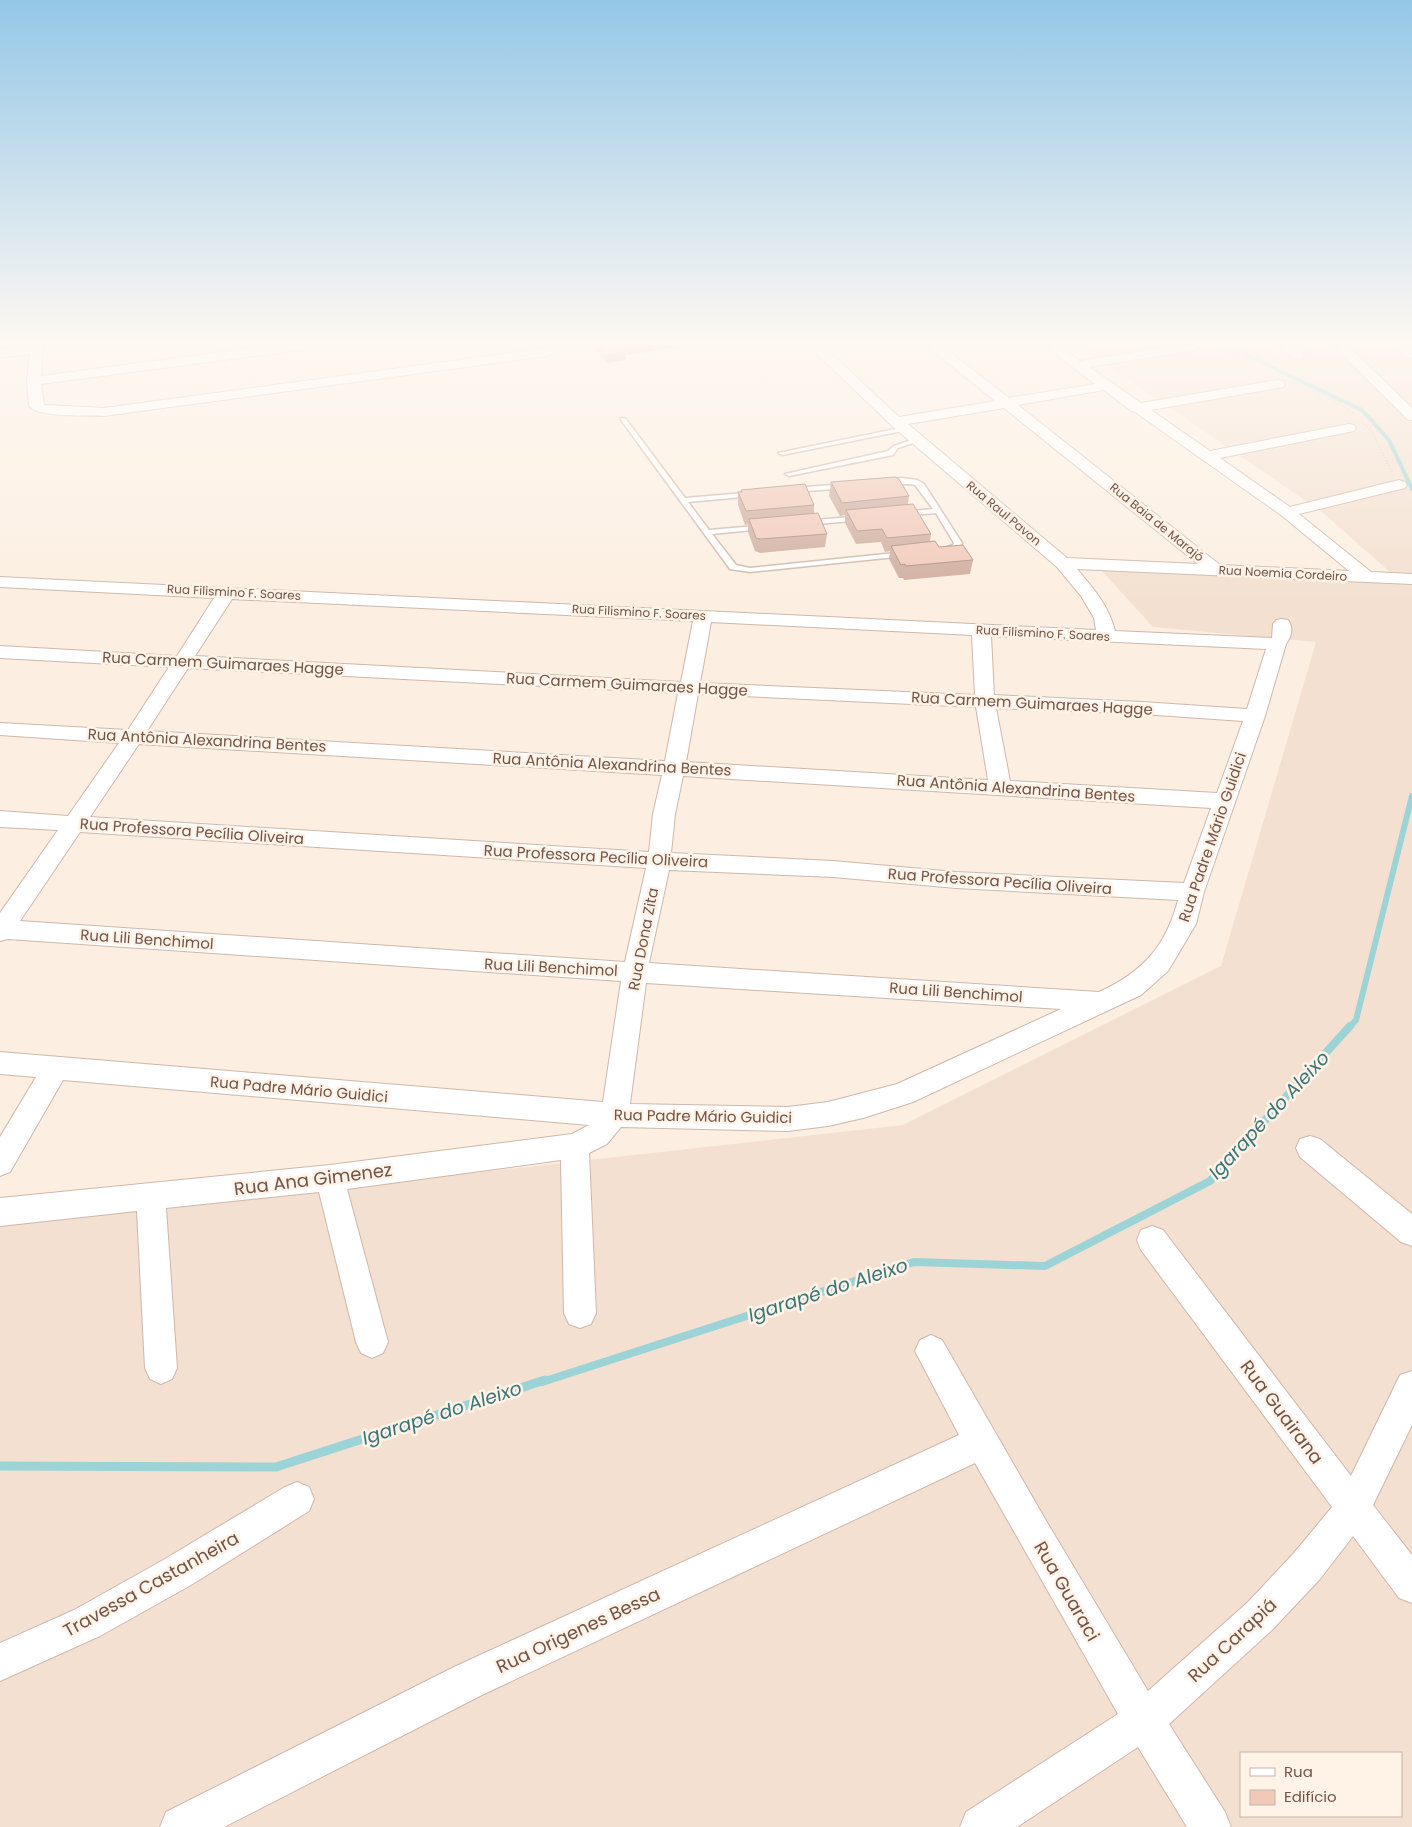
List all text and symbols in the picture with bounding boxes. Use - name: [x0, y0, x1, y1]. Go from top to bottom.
- street label: Rua Raul Pavon: [963, 477, 1045, 549]
- street label: Rua Baia de Marajó: [1106, 479, 1208, 565]
- street label: Rua Noemia Cordeiro: [1218, 561, 1348, 585]
- street label: Rua Filismino F. Soares: [167, 580, 301, 604]
- street label: Rua Filismino F. Soares: [572, 600, 706, 624]
- street label: Rua Filismino F. Soares: [976, 621, 1110, 645]
- street label: Rua Carmem Guimaraes Hagge: [102, 646, 344, 680]
- street label: Rua Carmem Guimaraes Hagge: [506, 667, 748, 701]
- street label: Rua Carmem Guimaraes Hagge: [911, 686, 1153, 720]
- street label: Rua Antônia Alexandrina Bentes: [87, 723, 327, 757]
- street label: Rua Antônia Alexandrina Bentes: [492, 747, 732, 781]
- street label: Rua Padre Mário Guidici: [1173, 749, 1251, 925]
- street label: Rua Antônia Alexandrina Bentes: [896, 769, 1136, 807]
- street label: Rua Professora Pecília Oliveira: [79, 813, 305, 849]
- street label: Rua Professora Pecília Oliveira: [483, 840, 709, 872]
- street label: Rua Professora Pecília Oliveira: [887, 863, 1113, 899]
- street label: Rua Dona Zita: [623, 886, 663, 992]
- street label: Rua Lili Benchimol: [80, 924, 214, 954]
- street label: Rua Lili Benchimol: [484, 953, 618, 981]
- street label: Rua Lili Benchimol: [889, 977, 1023, 1007]
- water label: Igarapé do Aleixo: [1202, 1045, 1336, 1185]
- street label: Rua Padre Mário Guidici: [209, 1071, 389, 1107]
- street label: Rua Padre Mário Guidici: [614, 1104, 792, 1128]
- street label: Rua Ana Gimenez: [233, 1157, 393, 1201]
- water label: Igarapé do Aleixo: [745, 1251, 911, 1329]
- street label: Rua Guairana: [1235, 1355, 1329, 1469]
- water label: Igarapé do Aleixo: [359, 1374, 525, 1452]
- street label: Travessa Castanheira: [59, 1525, 243, 1643]
- street label: Rua Guaraci: [1028, 1537, 1106, 1645]
- street label: Rua Origenes Bessa: [492, 1581, 664, 1679]
- street label: Rua Carapiá: [1182, 1592, 1282, 1688]
- legend: [1240, 1752, 1402, 1817]
- text: Rua: [1284, 1761, 1313, 1782]
- text: Edifício: [1284, 1786, 1337, 1807]

